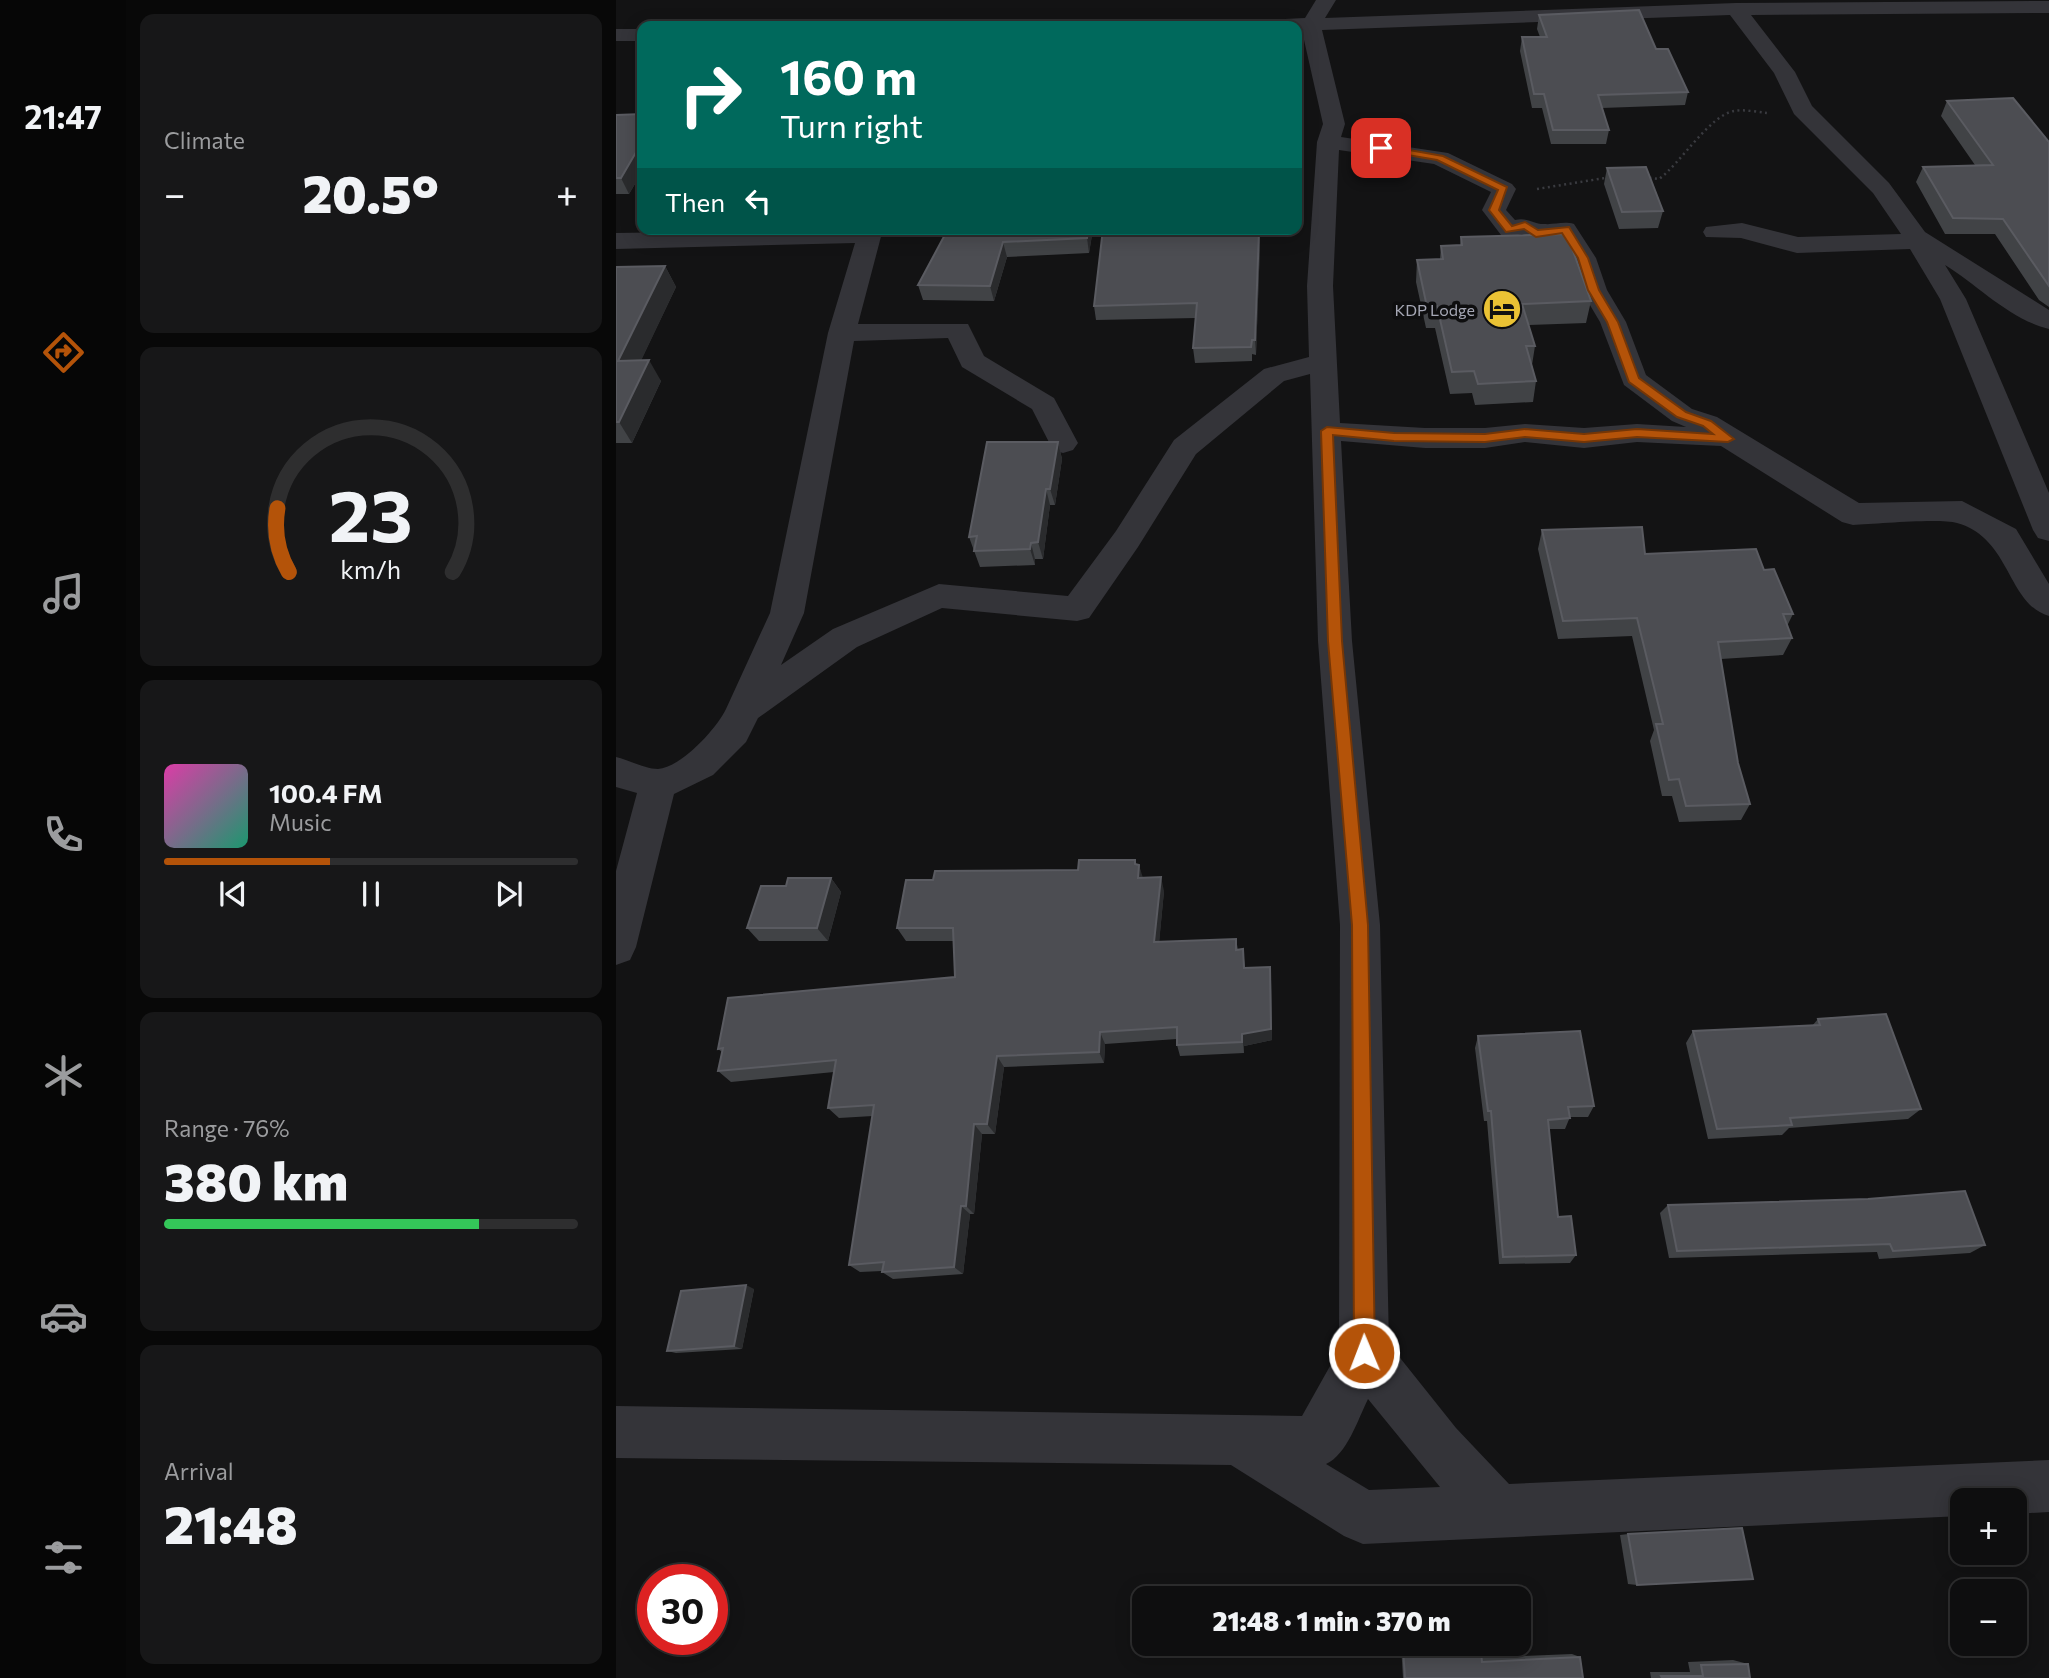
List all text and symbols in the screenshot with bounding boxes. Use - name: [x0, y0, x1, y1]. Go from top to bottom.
- text: 160 m: [780, 45, 917, 105]
- icon: right: [665, 49, 756, 140]
- text: 21:47: [24, 96, 102, 136]
- text: Turn right: [780, 105, 923, 145]
- pin: [1351, 118, 1411, 178]
- text: Climate: [164, 126, 245, 154]
- icon: arrive: [1362, 129, 1400, 167]
- text: 20.5°: [302, 160, 439, 224]
- text: −: [164, 169, 186, 216]
- text: +: [556, 169, 578, 216]
- icon: left: [739, 182, 777, 220]
- text: Then: [665, 186, 725, 217]
- hotel icon: KDP Lodge: [1481, 288, 1523, 330]
- place label: KDP Lodge: [1394, 300, 1475, 319]
- icon: directions: [39, 328, 88, 377]
- text: 23: [329, 469, 413, 558]
- text: km/h: [341, 554, 401, 584]
- icon: music: [39, 569, 88, 618]
- text: 100.4 FM: [269, 777, 383, 808]
- text: Music: [269, 808, 332, 836]
- icon: phone: [39, 810, 88, 859]
- icon: previous: [214, 875, 252, 913]
- icon: pause: [352, 875, 390, 913]
- icon: next: [490, 875, 528, 913]
- icon: climate: [39, 1051, 88, 1100]
- text: Range · 76%: [164, 1114, 289, 1142]
- text: 380 km: [164, 1148, 348, 1212]
- icon: car: [39, 1292, 88, 1341]
- position arrow: [1327, 1316, 1401, 1390]
- text: Arrival: [164, 1457, 234, 1485]
- map controls: [1950, 1488, 2027, 1656]
- button: +: [1950, 1488, 2027, 1565]
- text: 21:48: [164, 1491, 298, 1555]
- icon: filters: [39, 1533, 88, 1582]
- speed limit sign: 30: [637, 1564, 728, 1655]
- button: −: [1950, 1579, 2027, 1656]
- text: 21:48 · 1 min · 370 m: [1212, 1605, 1451, 1636]

